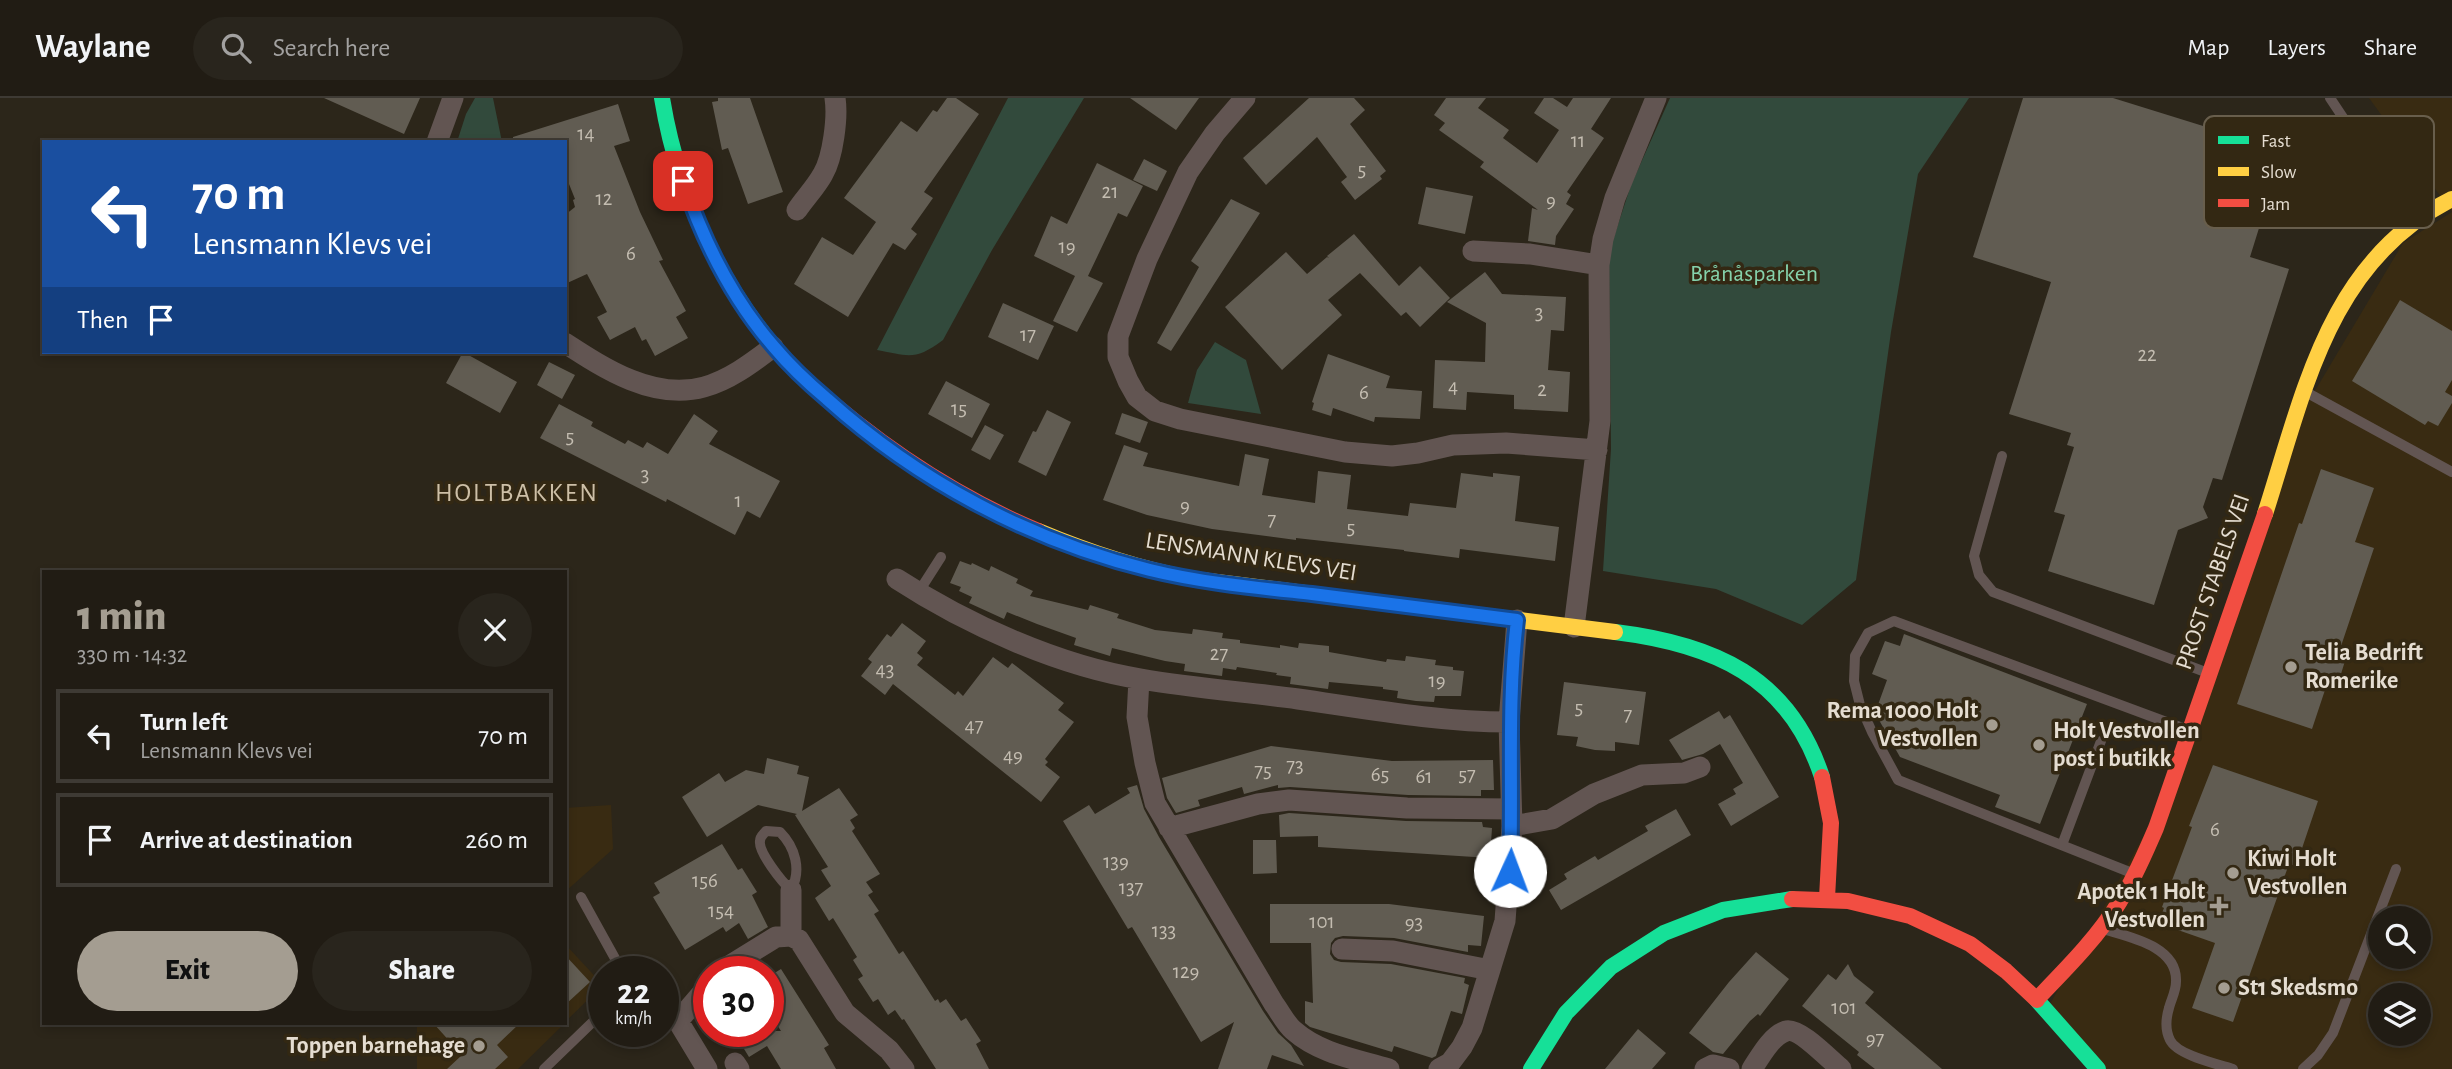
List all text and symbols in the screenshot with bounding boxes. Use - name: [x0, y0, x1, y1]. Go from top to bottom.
- search box: [193, 17, 683, 80]
- icon: search: [217, 29, 255, 67]
- text: Waylane: [35, 31, 151, 64]
- text: Search here: [273, 35, 390, 61]
- text: Map: [2187, 36, 2229, 60]
- text: Layers: [2267, 36, 2326, 60]
- text: Share: [2364, 36, 2417, 60]
- legend: [2204, 116, 2434, 228]
- house number: 14: [577, 123, 595, 144]
- house number: 11: [1571, 130, 1585, 151]
- text: Fast: [2261, 132, 2291, 151]
- pin: [653, 151, 713, 211]
- house number: 5: [1358, 159, 1366, 180]
- icon: arrive: [664, 162, 702, 200]
- text: Slow: [2261, 163, 2297, 182]
- icon: left: [77, 168, 168, 259]
- text: 70 m: [192, 170, 286, 219]
- house number: 21: [1102, 181, 1118, 202]
- house number: 12: [596, 188, 612, 209]
- house number: 9: [1546, 190, 1556, 211]
- text: Jam: [2261, 195, 2290, 214]
- text: Lensmann Klevs vei: [192, 228, 432, 260]
- house number: 19: [1058, 236, 1076, 257]
- house number: 6: [626, 243, 636, 264]
- park label: Brånåsparken: [1690, 262, 1818, 286]
- icon: arrive: [142, 301, 180, 339]
- house number: 3: [1535, 302, 1543, 323]
- text: Then: [77, 307, 128, 333]
- house number: 17: [1020, 324, 1036, 345]
- house number: 22: [2137, 344, 2157, 365]
- house number: 4: [1448, 376, 1458, 397]
- house number: 2: [1537, 379, 1547, 400]
- house number: 6: [1359, 382, 1369, 403]
- house number: 15: [951, 398, 967, 419]
- house number: 5: [566, 426, 574, 447]
- house number: 3: [641, 464, 649, 485]
- district label: HOLTBAKKEN: [435, 480, 599, 506]
- house number: 1: [734, 490, 742, 511]
- street label: PROST STABELS VEI: [2172, 491, 2254, 673]
- house number: 9: [1180, 495, 1190, 516]
- house number: 7: [1268, 509, 1277, 530]
- house number: 5: [1347, 517, 1355, 538]
- street label: LENSMANN KLEVS VEI: [1144, 528, 1358, 586]
- button: close: [458, 593, 532, 667]
- text: 1 min: [77, 595, 166, 637]
- place label: Telia Bedrift Romerike: [2305, 641, 2423, 693]
- house number: 27: [1210, 643, 1228, 664]
- text: 330 m · 14:32: [77, 644, 187, 667]
- house number: 43: [876, 659, 894, 680]
- marker: Telia Bedrift Romerike: [2283, 659, 2299, 675]
- house number: 19: [1428, 670, 1446, 691]
- house number: 5: [1575, 697, 1583, 718]
- place label: Rema 1000 Holt Vestvollen: [1826, 699, 1978, 751]
- house number: 7: [1624, 704, 1633, 725]
- text: Turn left: [140, 709, 228, 735]
- house number: 47: [965, 715, 984, 736]
- icon: left: [81, 717, 119, 755]
- marker: Rema 1000 Holt Vestvollen: [1984, 717, 2000, 733]
- place label: Holt Vestvollen post i butikk: [2053, 719, 2200, 771]
- text: 70 m: [478, 723, 528, 749]
- marker: Holt Vestvollen post i butikk: [2031, 737, 2047, 753]
- text: Lensmann Klevs vei: [140, 740, 313, 763]
- house number: 49: [1003, 745, 1023, 766]
- house number: 73: [1286, 755, 1304, 776]
- house number: 75: [1254, 760, 1272, 781]
- house number: 65: [1371, 764, 1389, 785]
- house number: 57: [1458, 764, 1476, 785]
- house number: 61: [1415, 766, 1433, 787]
- house number: 6: [2210, 819, 2220, 840]
- icon: arrive: [81, 821, 119, 859]
- text: Arrive at destination: [140, 827, 353, 853]
- text: 260 m: [465, 827, 528, 853]
- position arrow: [1473, 834, 1547, 908]
- place label: Kiwi Holt Vestvollen: [2247, 847, 2348, 899]
- house number: 139: [1103, 851, 1129, 872]
- marker: Kiwi Holt Vestvollen: [2225, 865, 2241, 881]
- house number: 156: [692, 870, 718, 891]
- house number: 137: [1119, 877, 1144, 898]
- place label: Apotek 1 Holt Vestvollen: [2077, 880, 2205, 932]
- marker: Apotek 1 Holt Vestvollen: [2211, 898, 2227, 914]
- house number: 154: [708, 900, 734, 921]
- map controls: [2368, 906, 2431, 1046]
- button: search: [2368, 906, 2431, 969]
- house number: 101: [1309, 911, 1335, 932]
- house number: 93: [1405, 912, 1423, 933]
- house number: 133: [1152, 920, 1176, 941]
- button: Exit: [77, 931, 298, 1011]
- button: Share: [312, 931, 532, 1011]
- speed limit sign: 30: [693, 956, 784, 1047]
- house number: 129: [1173, 961, 1199, 982]
- text: 22: [617, 975, 650, 1010]
- place label: St1 Skedsmo: [2238, 976, 2358, 1000]
- marker: St1 Skedsmo: [2216, 980, 2232, 996]
- button: layers: [2368, 983, 2431, 1046]
- house number: 101: [1831, 997, 1857, 1018]
- text: km/h: [615, 1010, 652, 1028]
- house number: 97: [1866, 1028, 1885, 1049]
- place label: Toppen barnehage: [286, 1034, 465, 1058]
- marker: Toppen barnehage: [471, 1038, 487, 1054]

